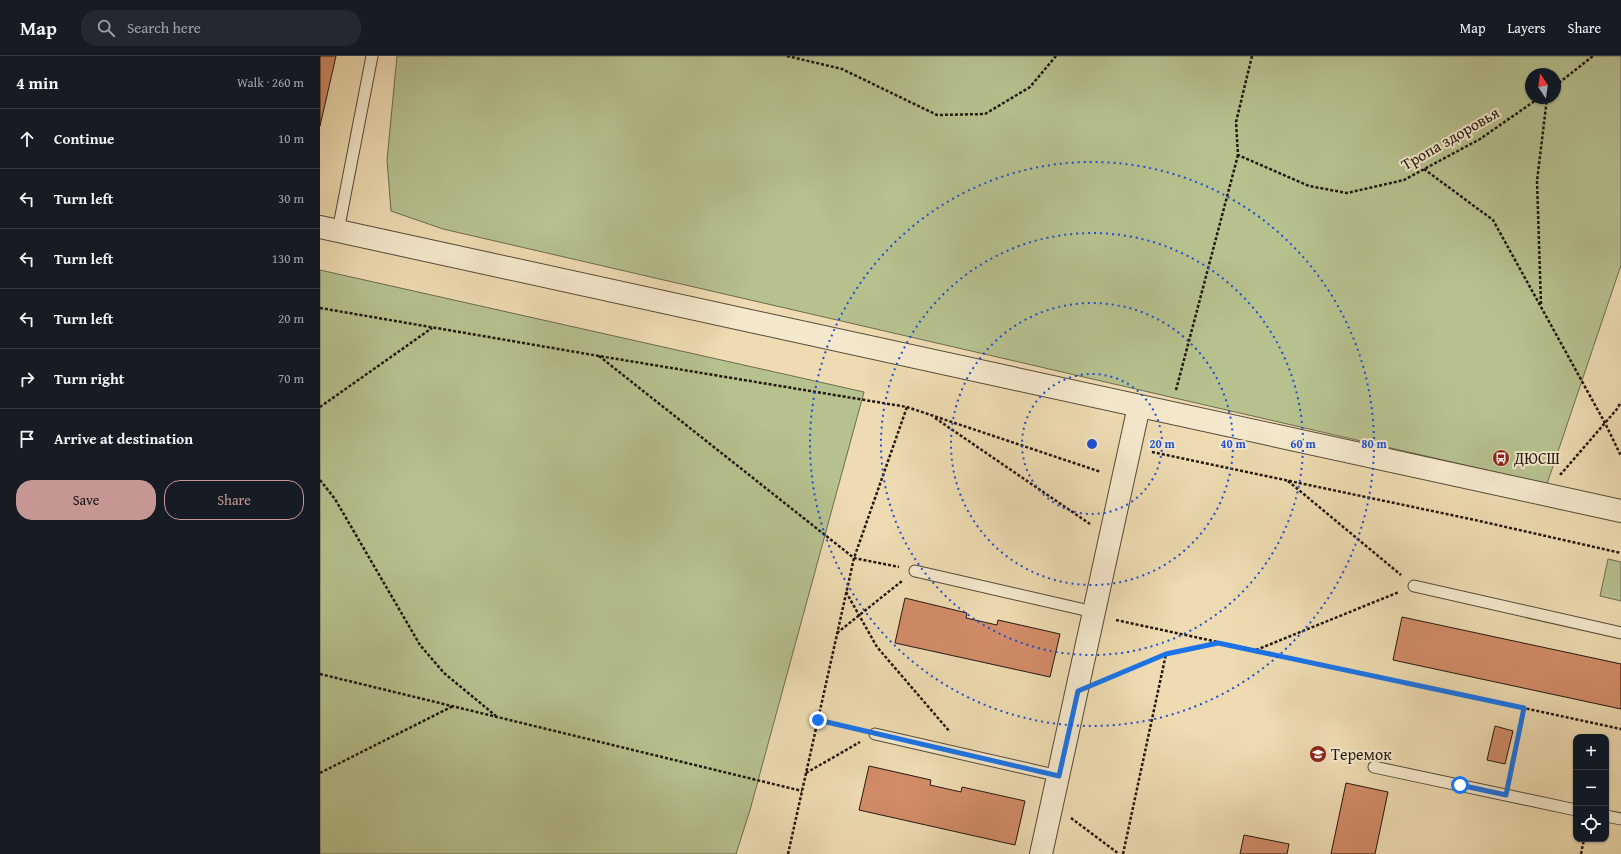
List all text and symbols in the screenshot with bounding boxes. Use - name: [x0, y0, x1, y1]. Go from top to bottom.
- search box: [81, 10, 361, 46]
- text: Map: [20, 14, 57, 42]
- icon: search: [95, 17, 117, 39]
- text: Search here: [127, 17, 201, 38]
- text: Map: [1460, 18, 1486, 38]
- text: Layers: [1508, 18, 1546, 38]
- text: Share: [1568, 18, 1601, 38]
- north arrow: [1525, 68, 1561, 104]
- text: 4 min: [16, 70, 58, 95]
- text: Walk · 260 m: [237, 73, 304, 92]
- street label: Тропа здоровья: [1396, 100, 1504, 176]
- icon: ahead: [16, 128, 38, 150]
- text: Continue: [54, 128, 115, 149]
- text: 10 m: [278, 129, 304, 148]
- icon: left: [16, 188, 38, 210]
- text: Turn left: [54, 188, 113, 209]
- text: 30 m: [278, 189, 304, 208]
- icon: left: [16, 248, 38, 270]
- text: Turn left: [54, 248, 113, 269]
- text: 130 m: [272, 249, 304, 268]
- icon: left: [16, 308, 38, 330]
- text: Turn left: [54, 308, 113, 329]
- text: 20 m: [278, 309, 304, 328]
- icon: right: [16, 368, 38, 390]
- text: Turn right: [54, 368, 125, 389]
- text: 70 m: [278, 369, 304, 388]
- icon: arrive: [16, 428, 38, 450]
- text: Arrive at destination: [54, 428, 193, 449]
- text: 20 m: [1149, 435, 1175, 452]
- text: 40 m: [1220, 435, 1246, 452]
- text: 60 m: [1290, 435, 1316, 452]
- text: 80 m: [1361, 435, 1387, 452]
- centre of rings: [1085, 437, 1099, 451]
- place label: ДЮСШ: [1513, 446, 1560, 470]
- bus stop icon: ДЮСШ: [1491, 448, 1511, 468]
- button: Save: [16, 480, 156, 520]
- button: Share: [164, 480, 304, 520]
- route end: [809, 711, 827, 729]
- map controls: [1573, 734, 1609, 842]
- button: +: [1573, 734, 1609, 770]
- place label: Теремок: [1331, 742, 1392, 766]
- school or university icon: Теремок: [1308, 744, 1328, 764]
- button: −: [1573, 770, 1609, 806]
- route start: [1451, 776, 1469, 794]
- button: locate: [1573, 806, 1609, 842]

